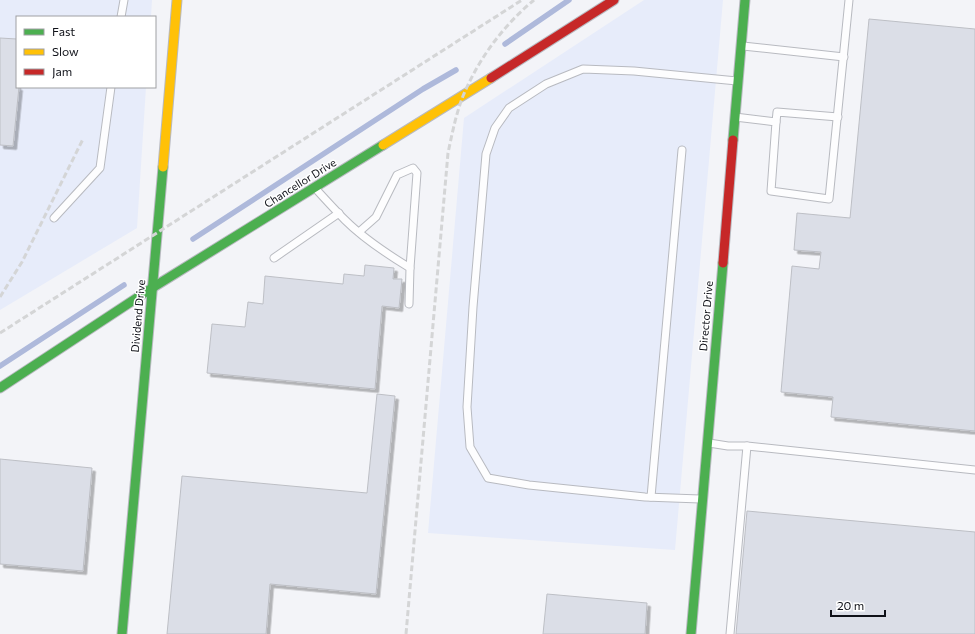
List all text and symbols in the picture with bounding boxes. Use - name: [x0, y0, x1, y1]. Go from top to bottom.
- legend: [16, 16, 156, 88]
- text: Fast: [52, 24, 75, 38]
- text: Slow: [52, 44, 79, 58]
- text: Jam: [52, 64, 72, 79]
- street label: Chancellor Drive: [261, 155, 338, 210]
- street label: Dividend Drive: [128, 279, 147, 353]
- street label: Director Drive: [696, 280, 715, 352]
- scale bar: [831, 592, 885, 618]
- text: 20 m: [837, 598, 864, 612]

